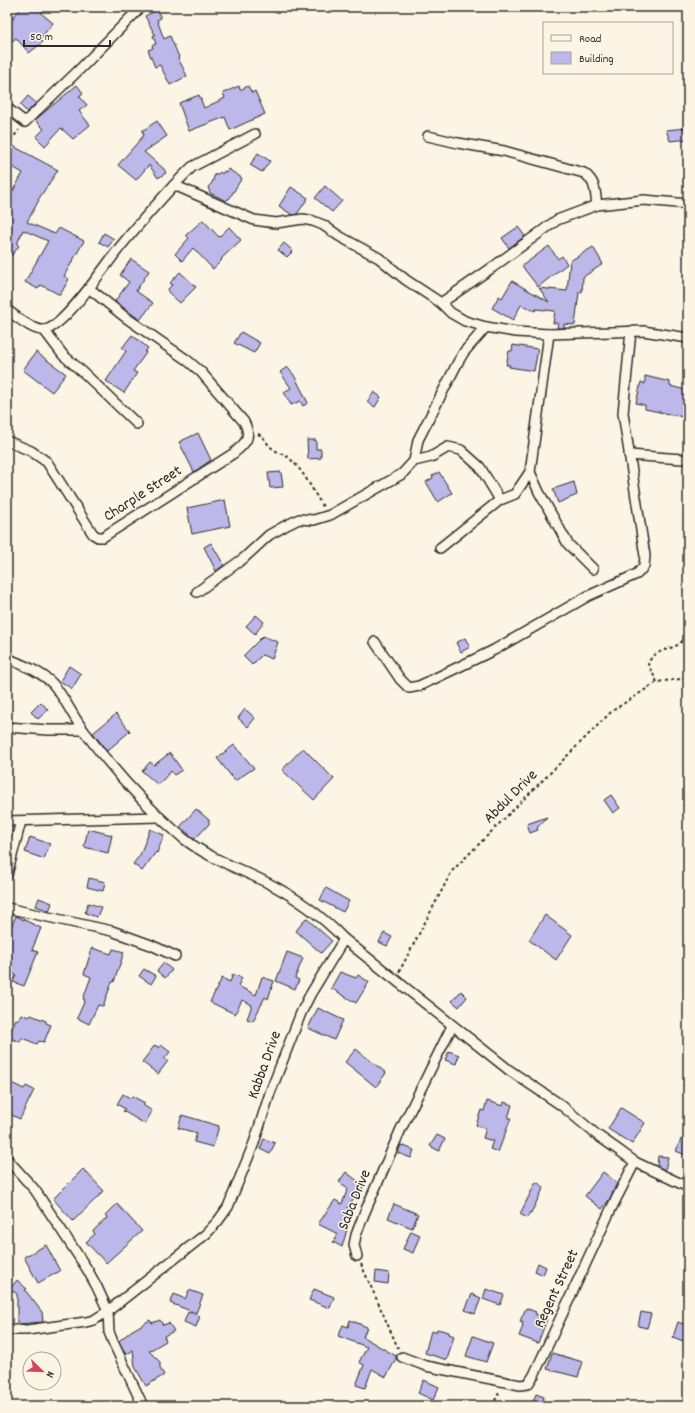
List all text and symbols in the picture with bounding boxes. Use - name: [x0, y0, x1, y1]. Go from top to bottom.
- scale bar: [24, 22, 110, 48]
- legend: [543, 22, 673, 74]
- text: 50 m: [30, 29, 53, 46]
- text: Road: [579, 31, 601, 48]
- text: Building: [579, 51, 614, 68]
- street label: Charple Street: [99, 460, 187, 528]
- street label: Abdul Drive: [479, 765, 543, 829]
- street label: Kabba Drive: [242, 1028, 288, 1102]
- street label: Saba Drive: [332, 1166, 378, 1234]
- street label: Regent Street: [529, 1246, 585, 1332]
- north arrow: [22, 1351, 62, 1391]
- text: N: [41, 1368, 58, 1380]

